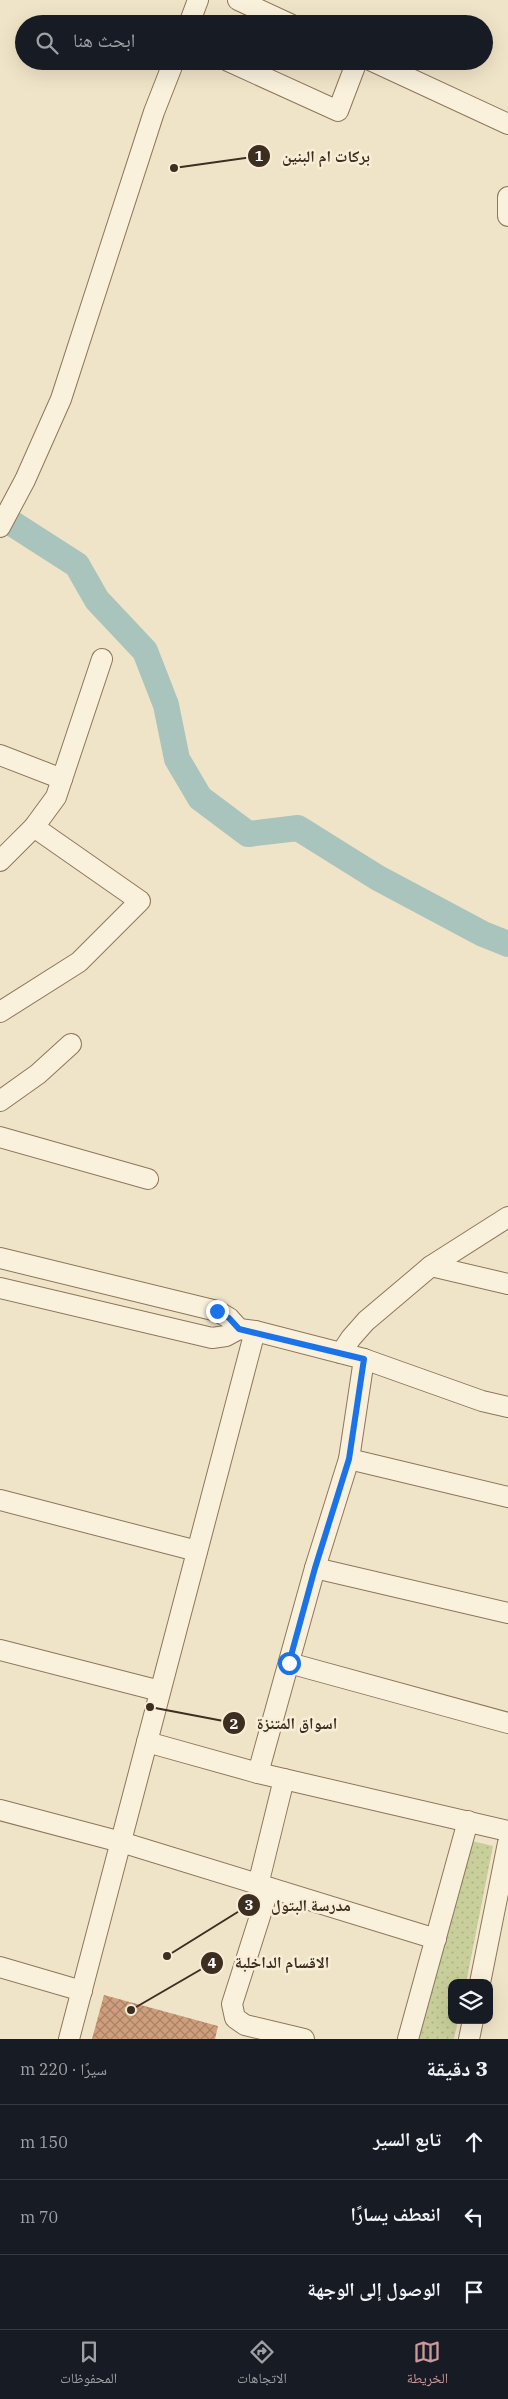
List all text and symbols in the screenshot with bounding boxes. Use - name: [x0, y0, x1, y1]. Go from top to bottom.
- search box: [15, 15, 493, 70]
- text: ابحث هنا: [73, 28, 135, 52]
- icon: search: [33, 29, 61, 57]
- callout: بركات ام البنين: [247, 141, 380, 172]
- text: 1: [254, 146, 264, 165]
- text: بركات ام البنين: [282, 146, 370, 168]
- route end: [206, 1300, 229, 1323]
- route start: [278, 1652, 301, 1675]
- callout: اسواق المتنزة: [221, 1708, 347, 1739]
- text: اسواق المتنزة: [257, 1713, 337, 1733]
- text: 2: [229, 1714, 239, 1733]
- callout: مدرسة البتول: [236, 1890, 361, 1921]
- text: 3: [244, 1895, 254, 1914]
- text: مدرسة البتول: [271, 1895, 351, 1915]
- callout: الاقسام الداخلبة: [200, 1947, 339, 1978]
- text: الاقسام الداخلبة: [235, 1952, 329, 1974]
- text: 4: [207, 1953, 217, 1972]
- map controls: [448, 1979, 493, 2024]
- button: layers: [448, 1979, 493, 2024]
- text: 3 دقيقة: [426, 2054, 488, 2082]
- text: سيرًا · 220 m: [20, 2059, 107, 2079]
- text: تابع السير: [373, 2127, 441, 2151]
- icon: ahead: [460, 2128, 488, 2156]
- text: 150 m: [20, 2132, 68, 2152]
- text: انعطف يسارًا: [350, 2202, 441, 2226]
- icon: left: [460, 2203, 488, 2231]
- text: 70 m: [20, 2207, 58, 2227]
- text: الوصول إلى الوجهة: [307, 2277, 441, 2301]
- icon: arrive: [460, 2278, 488, 2306]
- tab: المحفوظات: [60, 2338, 117, 2392]
- tab: الاتجاهات: [237, 2338, 287, 2392]
- tab: الخريطة: [407, 2338, 448, 2392]

